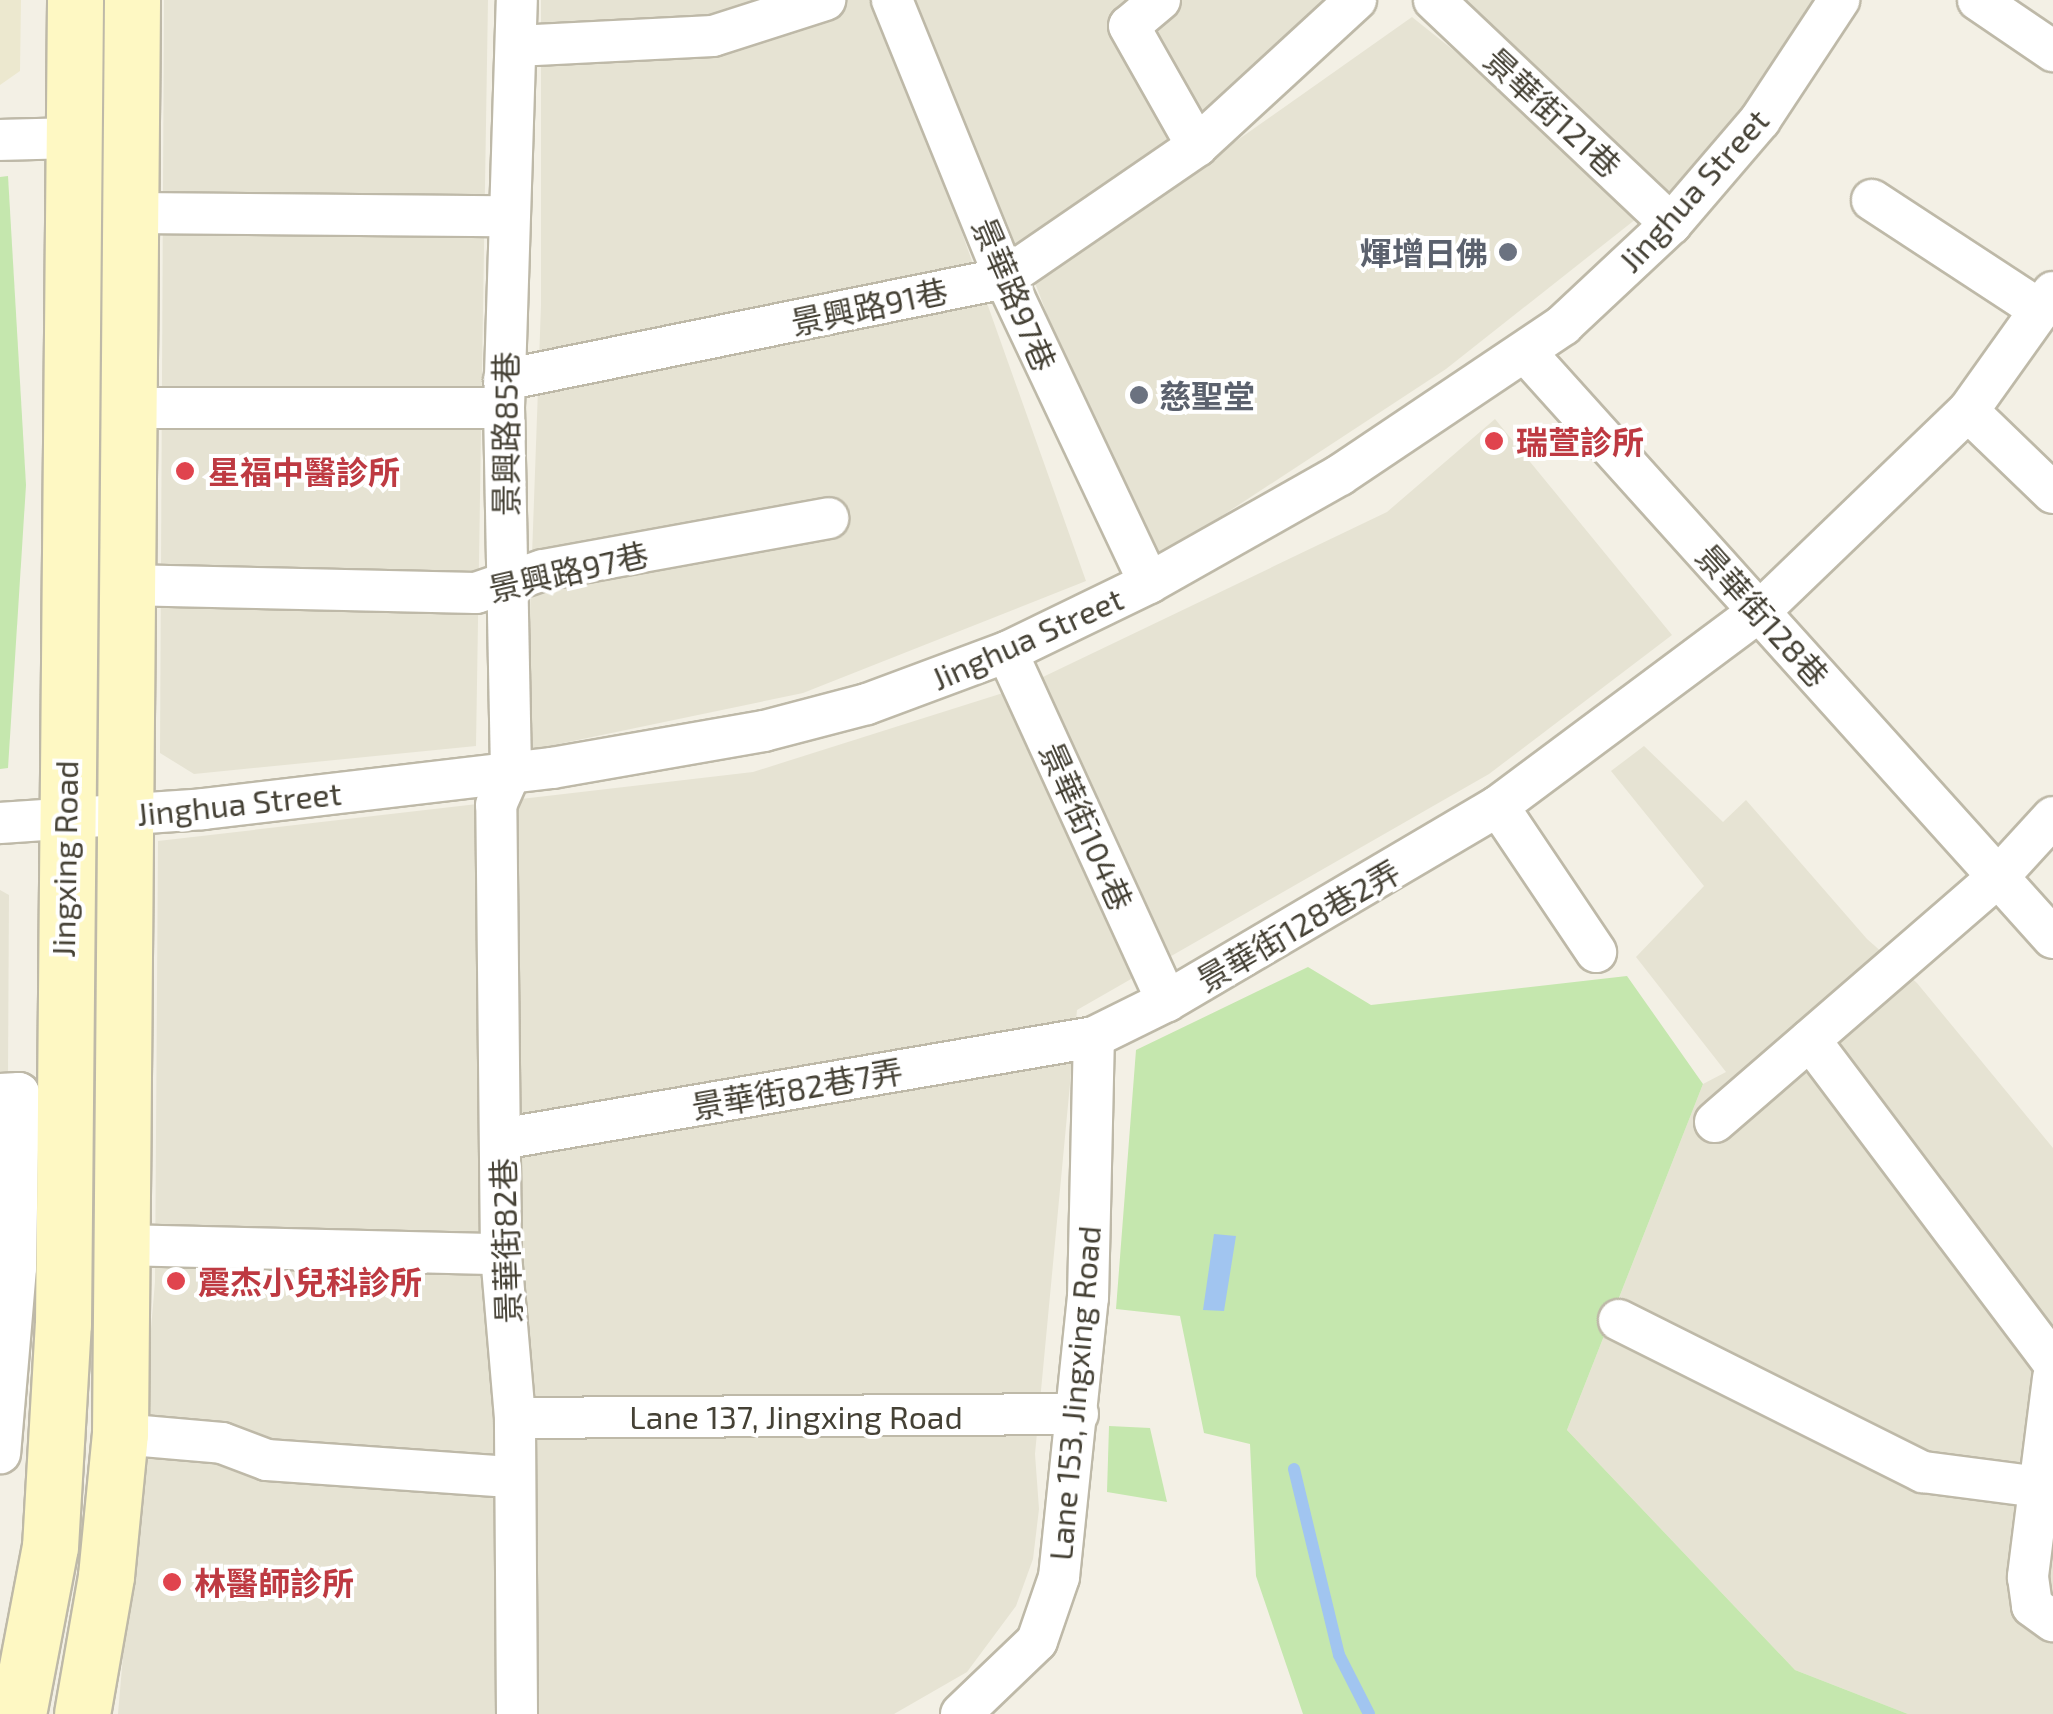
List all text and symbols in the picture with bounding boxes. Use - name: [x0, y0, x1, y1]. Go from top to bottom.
- street label: 景華街121巷: [1477, 39, 1629, 185]
- street label: Jinghua Street: [1610, 101, 1776, 279]
- street label: 景華路97巷: [966, 212, 1064, 376]
- place label: 煇增日佛: [1360, 233, 1488, 271]
- marker: 煇增日佛: [1497, 241, 1519, 263]
- street label: 景興路91巷: [787, 271, 951, 341]
- street label: 景興路85巷: [486, 352, 524, 516]
- place label: 慈聖堂: [1159, 376, 1255, 414]
- marker: 慈聖堂: [1128, 384, 1150, 406]
- place label: 瑞萱診所: [1516, 422, 1644, 460]
- marker: 瑞萱診所: [1481, 428, 1507, 454]
- place label: 星福中醫診所: [208, 452, 400, 490]
- marker: 星福中醫診所: [172, 458, 198, 484]
- street label: 景興路97巷: [484, 534, 652, 608]
- street label: 景華街128巷: [1689, 536, 1837, 694]
- street label: Jinghua Street: [925, 579, 1129, 697]
- street label: 景華街104巷: [1033, 736, 1141, 916]
- street label: Jingxing Road: [43, 760, 85, 958]
- street label: Jinghua Street: [135, 773, 343, 833]
- street label: 景華街128巷2弄: [1190, 851, 1406, 999]
- street label: 景華街82巷7弄: [688, 1051, 906, 1125]
- street label: 景華街82巷: [483, 1158, 527, 1324]
- street label: Lane 153, Jingxing Road: [1040, 1224, 1108, 1562]
- place label: 震杰小兒科診所: [198, 1262, 422, 1300]
- marker: 震杰小兒科診所: [163, 1268, 189, 1294]
- street label: Lane 137, Jingxing Road: [629, 1397, 963, 1435]
- place label: 林醫師診所: [194, 1563, 354, 1601]
- marker: 林醫師診所: [159, 1569, 185, 1595]

